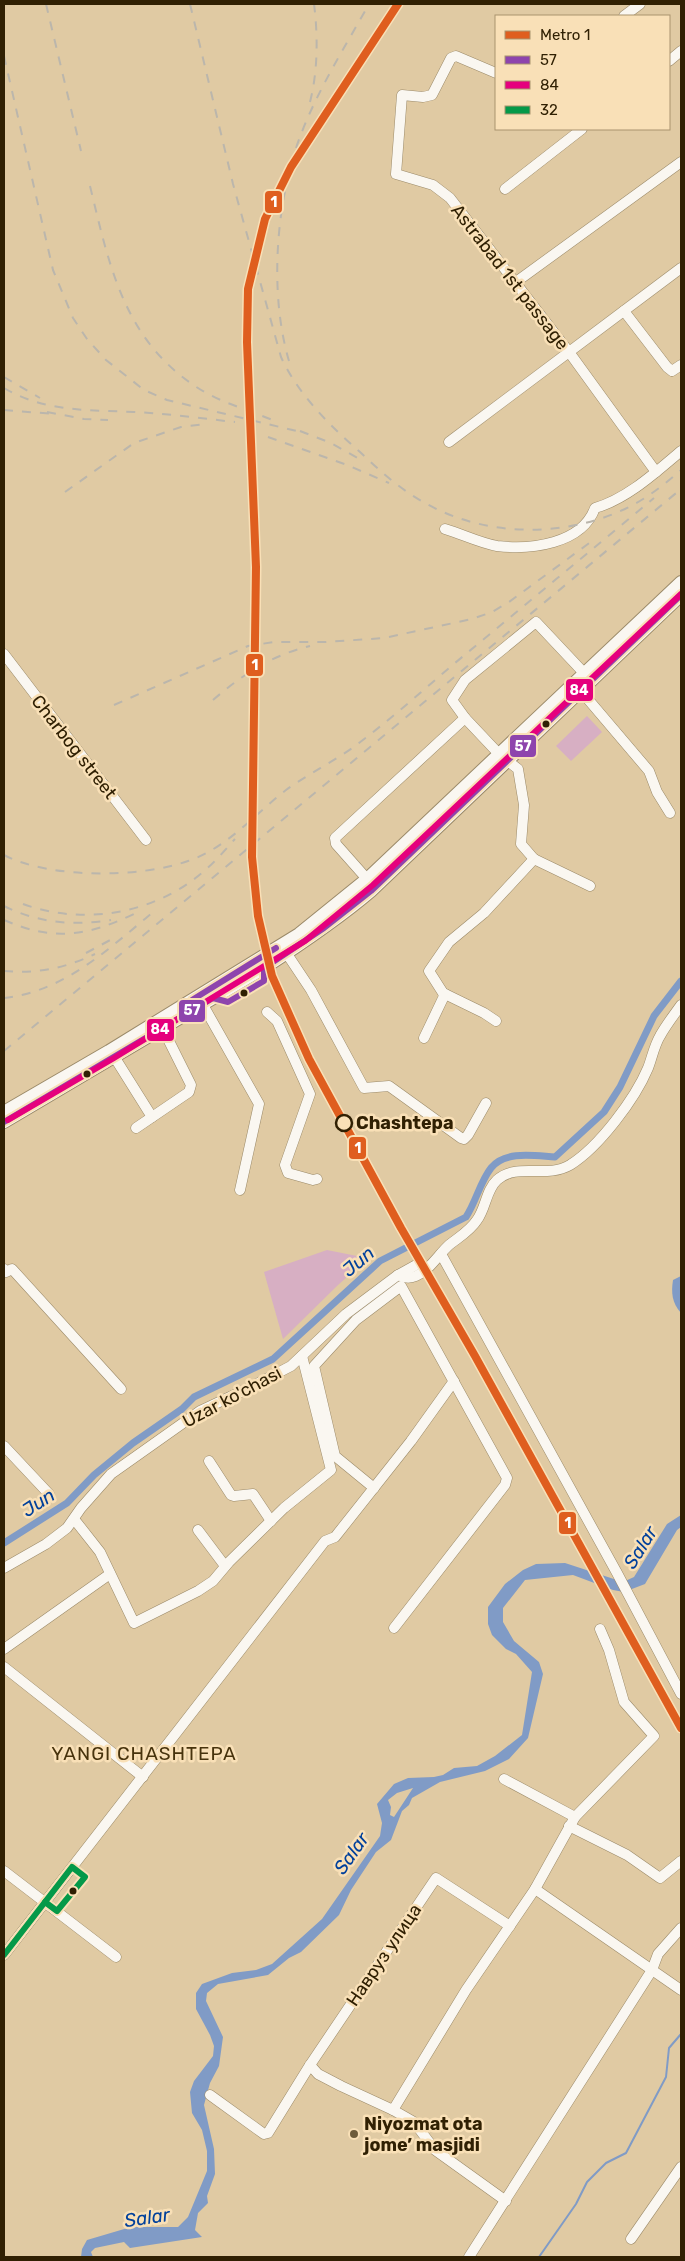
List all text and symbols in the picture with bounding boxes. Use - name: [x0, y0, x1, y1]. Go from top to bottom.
- legend: [495, 15, 670, 130]
- text: Metro 1: [540, 26, 590, 44]
- text: 57: [540, 51, 557, 69]
- text: 84: [540, 76, 559, 94]
- text: 32: [540, 101, 558, 119]
- line badge: 1: [264, 190, 283, 214]
- text: 1: [271, 194, 278, 211]
- street label: Astrabad 1st passage: [446, 200, 574, 354]
- line badge: 1: [245, 653, 264, 677]
- text: 1: [252, 657, 259, 674]
- line badge: 84: [565, 678, 594, 702]
- text: 84: [569, 682, 589, 699]
- street label: Charbog street: [27, 691, 121, 803]
- unlabelled marker: [541, 719, 551, 729]
- line badge: 57: [509, 734, 537, 758]
- text: 57: [514, 738, 532, 755]
- unlabelled marker: [239, 988, 249, 998]
- line badge: 57: [178, 999, 206, 1023]
- text: 57: [183, 1002, 201, 1019]
- line badge: 84: [146, 1018, 175, 1042]
- text: 84: [150, 1021, 170, 1038]
- unlabelled marker: [82, 1069, 92, 1079]
- place label: Chashtepa: [356, 1112, 454, 1134]
- marker: Chashtepa: [335, 1114, 353, 1132]
- line badge: 1: [348, 1136, 367, 1160]
- text: 1: [355, 1140, 362, 1157]
- water label: Jun: [338, 1241, 379, 1281]
- street label: Uzar ko'chasi: [179, 1362, 285, 1432]
- water label: Jun: [17, 1483, 59, 1522]
- line badge: 1: [558, 1511, 577, 1535]
- text: 1: [565, 1515, 572, 1532]
- water label: Salar: [618, 1521, 663, 1573]
- district label: YANGI CHASHTEPA: [51, 1742, 237, 1765]
- water label: Salar: [329, 1827, 374, 1879]
- unlabelled marker: [68, 1886, 78, 1896]
- street label: Навруз улица: [342, 1900, 426, 2010]
- place label: Niyozmat ota jome’ masjidi: [363, 2113, 483, 2156]
- marker: Niyozmat ota jome’ masjidi: [348, 2128, 360, 2140]
- water label: Salar: [123, 2203, 172, 2232]

